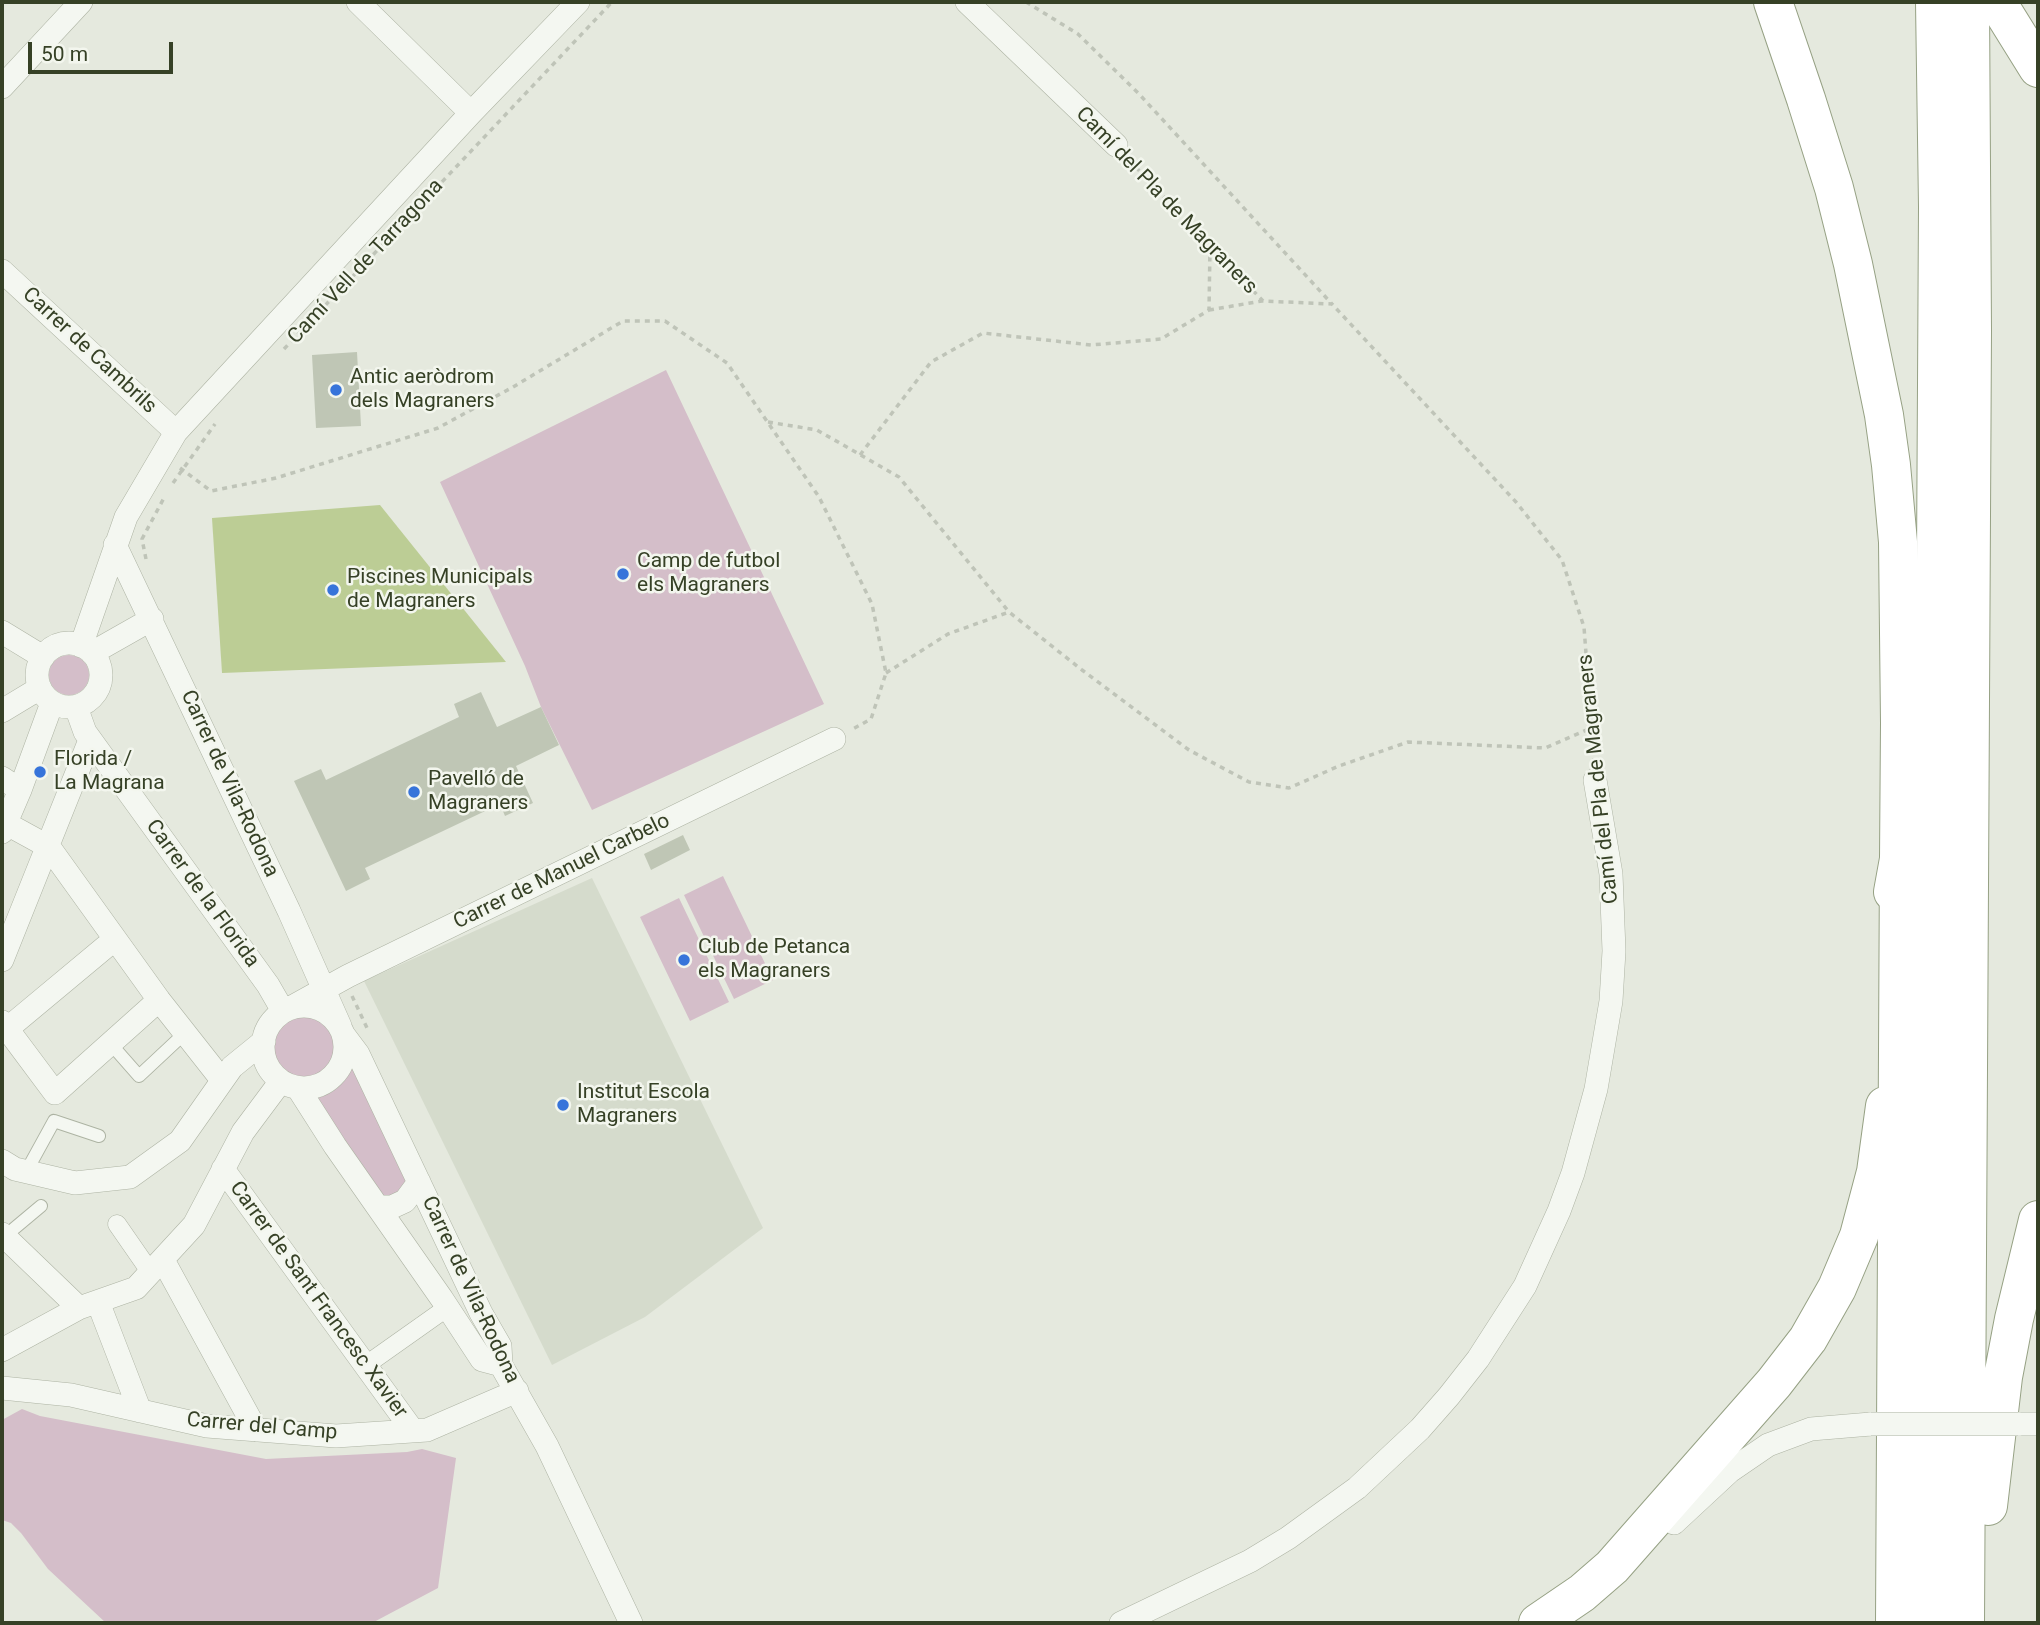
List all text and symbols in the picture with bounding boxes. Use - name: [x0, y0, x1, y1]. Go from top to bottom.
- scale bar: [32, 28, 177, 72]
- text: 50 m: [41, 42, 88, 66]
- street label: Camí del Pla de Magraners: [1070, 102, 1262, 300]
- street label: Camí Vell de Tarragona: [283, 174, 449, 350]
- street label: Carrer de Cambrils: [17, 282, 161, 420]
- place label: Antic aeròdrom dels Magraners: [350, 365, 494, 415]
- marker: Antic aeròdrom dels Magraners: [328, 382, 344, 398]
- place label: Camp de futbol els Magraners: [637, 549, 780, 599]
- place label: Piscines Municipals de Magraners: [347, 565, 533, 615]
- marker: Camp de futbol els Magraners: [615, 566, 631, 582]
- marker: Piscines Municipals de Magraners: [325, 582, 341, 598]
- street label: Camí del Pla de Magraners: [1573, 653, 1625, 905]
- street label: Carrer de Vila-Rodona: [175, 687, 283, 881]
- place label: Florida / La Magrana: [54, 747, 165, 797]
- marker: Florida / La Magrana: [32, 764, 48, 780]
- place label: Pavelló de Magraners: [428, 767, 528, 817]
- marker: Pavelló de Magraners: [406, 784, 422, 800]
- street label: Carrer de Manuel Carbelo: [450, 809, 674, 935]
- street label: Carrer de la Florida: [140, 815, 264, 973]
- place label: Club de Petanca els Magraners: [698, 935, 850, 985]
- marker: Club de Petanca els Magraners: [676, 952, 692, 968]
- place label: Institut Escola Magraners: [577, 1080, 710, 1130]
- marker: Institut Escola Magraners: [555, 1097, 571, 1113]
- street label: Carrer de Sant Francesc Xavier: [224, 1177, 412, 1423]
- street label: Carrer de Vila-Rodona: [416, 1193, 524, 1387]
- street label: Carrer del Camp: [186, 1408, 338, 1446]

